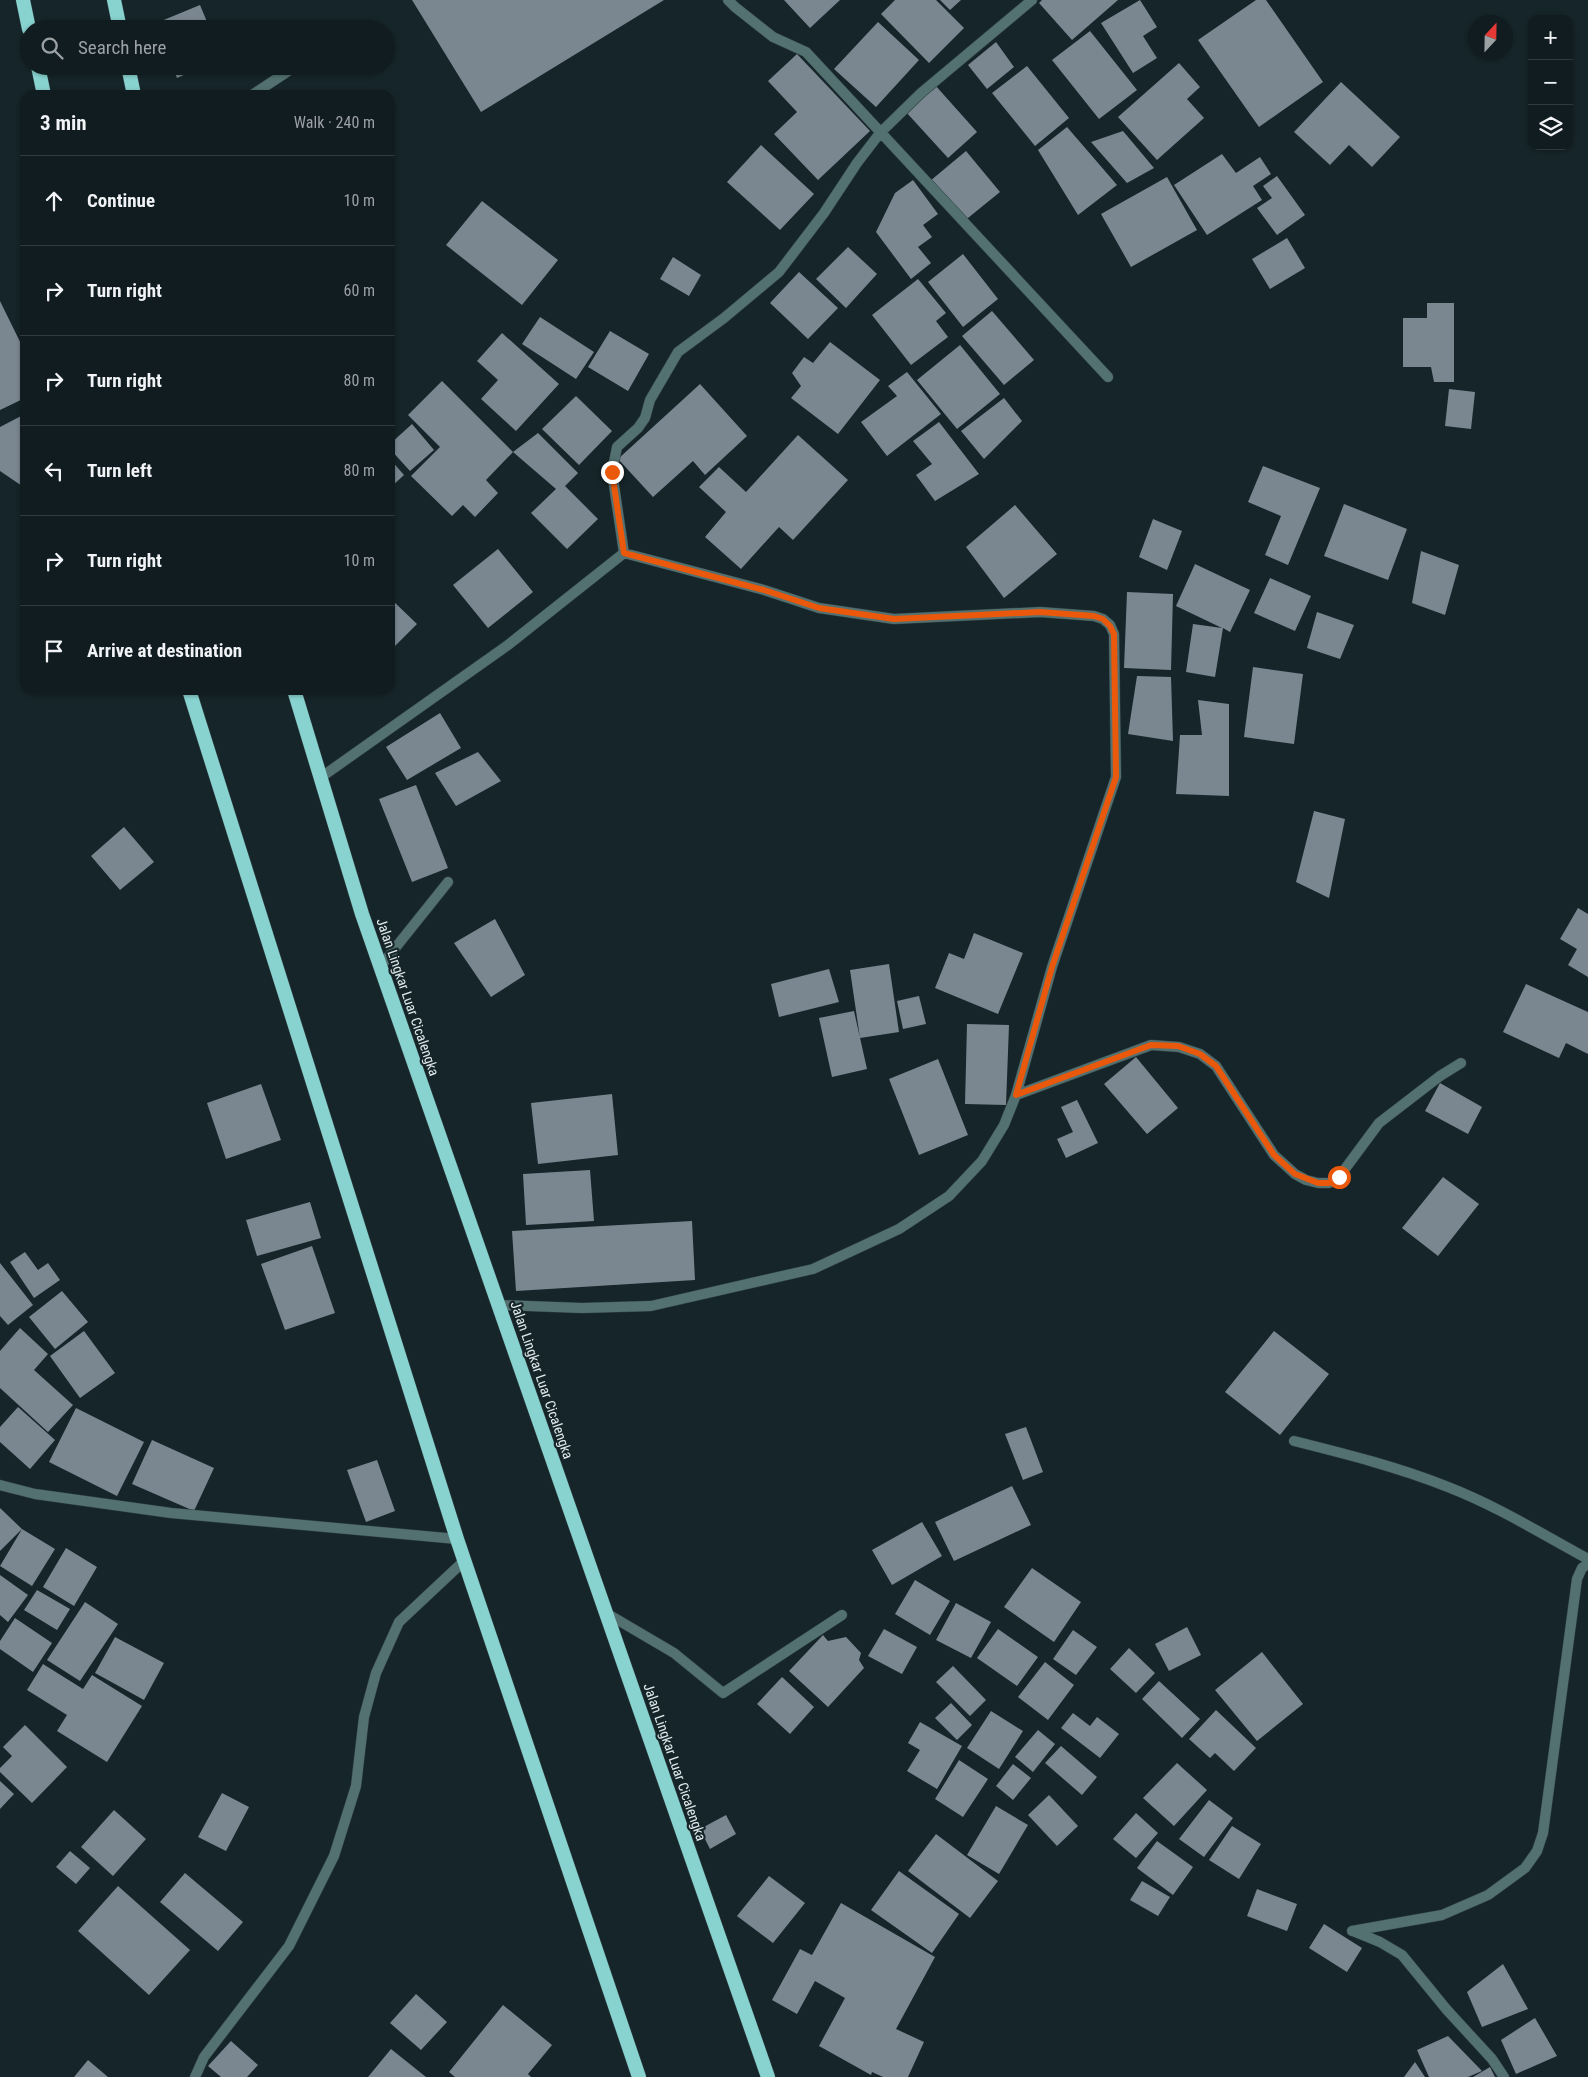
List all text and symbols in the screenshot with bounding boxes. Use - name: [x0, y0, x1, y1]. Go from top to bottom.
- north arrow: [1468, 15, 1513, 60]
- map controls: [1528, 15, 1573, 150]
- button: +: [1528, 15, 1573, 60]
- search box: [20, 20, 395, 75]
- icon: search: [38, 34, 66, 62]
- text: Search here: [78, 36, 166, 59]
- button: −: [1528, 60, 1573, 105]
- button: layers: [1528, 105, 1573, 150]
- text: 3 min: [40, 111, 87, 135]
- text: Walk · 240 m: [294, 113, 375, 132]
- icon: ahead: [40, 187, 68, 215]
- text: Continue: [87, 189, 155, 212]
- text: 10 m: [343, 191, 375, 210]
- icon: right: [40, 277, 68, 305]
- text: Turn right: [87, 279, 162, 302]
- text: 60 m: [343, 281, 375, 300]
- icon: right: [40, 367, 68, 395]
- text: Turn right: [87, 369, 162, 392]
- text: 80 m: [343, 371, 375, 390]
- icon: left: [40, 457, 68, 485]
- text: Turn left: [87, 459, 152, 482]
- text: 80 m: [343, 461, 375, 480]
- route end: [601, 461, 624, 484]
- icon: right: [40, 547, 68, 575]
- text: Turn right: [87, 549, 162, 572]
- text: 10 m: [343, 551, 375, 570]
- icon: arrive: [40, 637, 68, 665]
- text: Arrive at destination: [87, 639, 242, 662]
- street label: Jalan Lingkar Luar Cicalengka: [373, 916, 443, 1078]
- route start: [1328, 1166, 1351, 1189]
- street label: Jalan Lingkar Luar Cicalengka: [507, 1299, 577, 1461]
- street label: Jalan Lingkar Luar Cicalengka: [640, 1681, 710, 1843]

